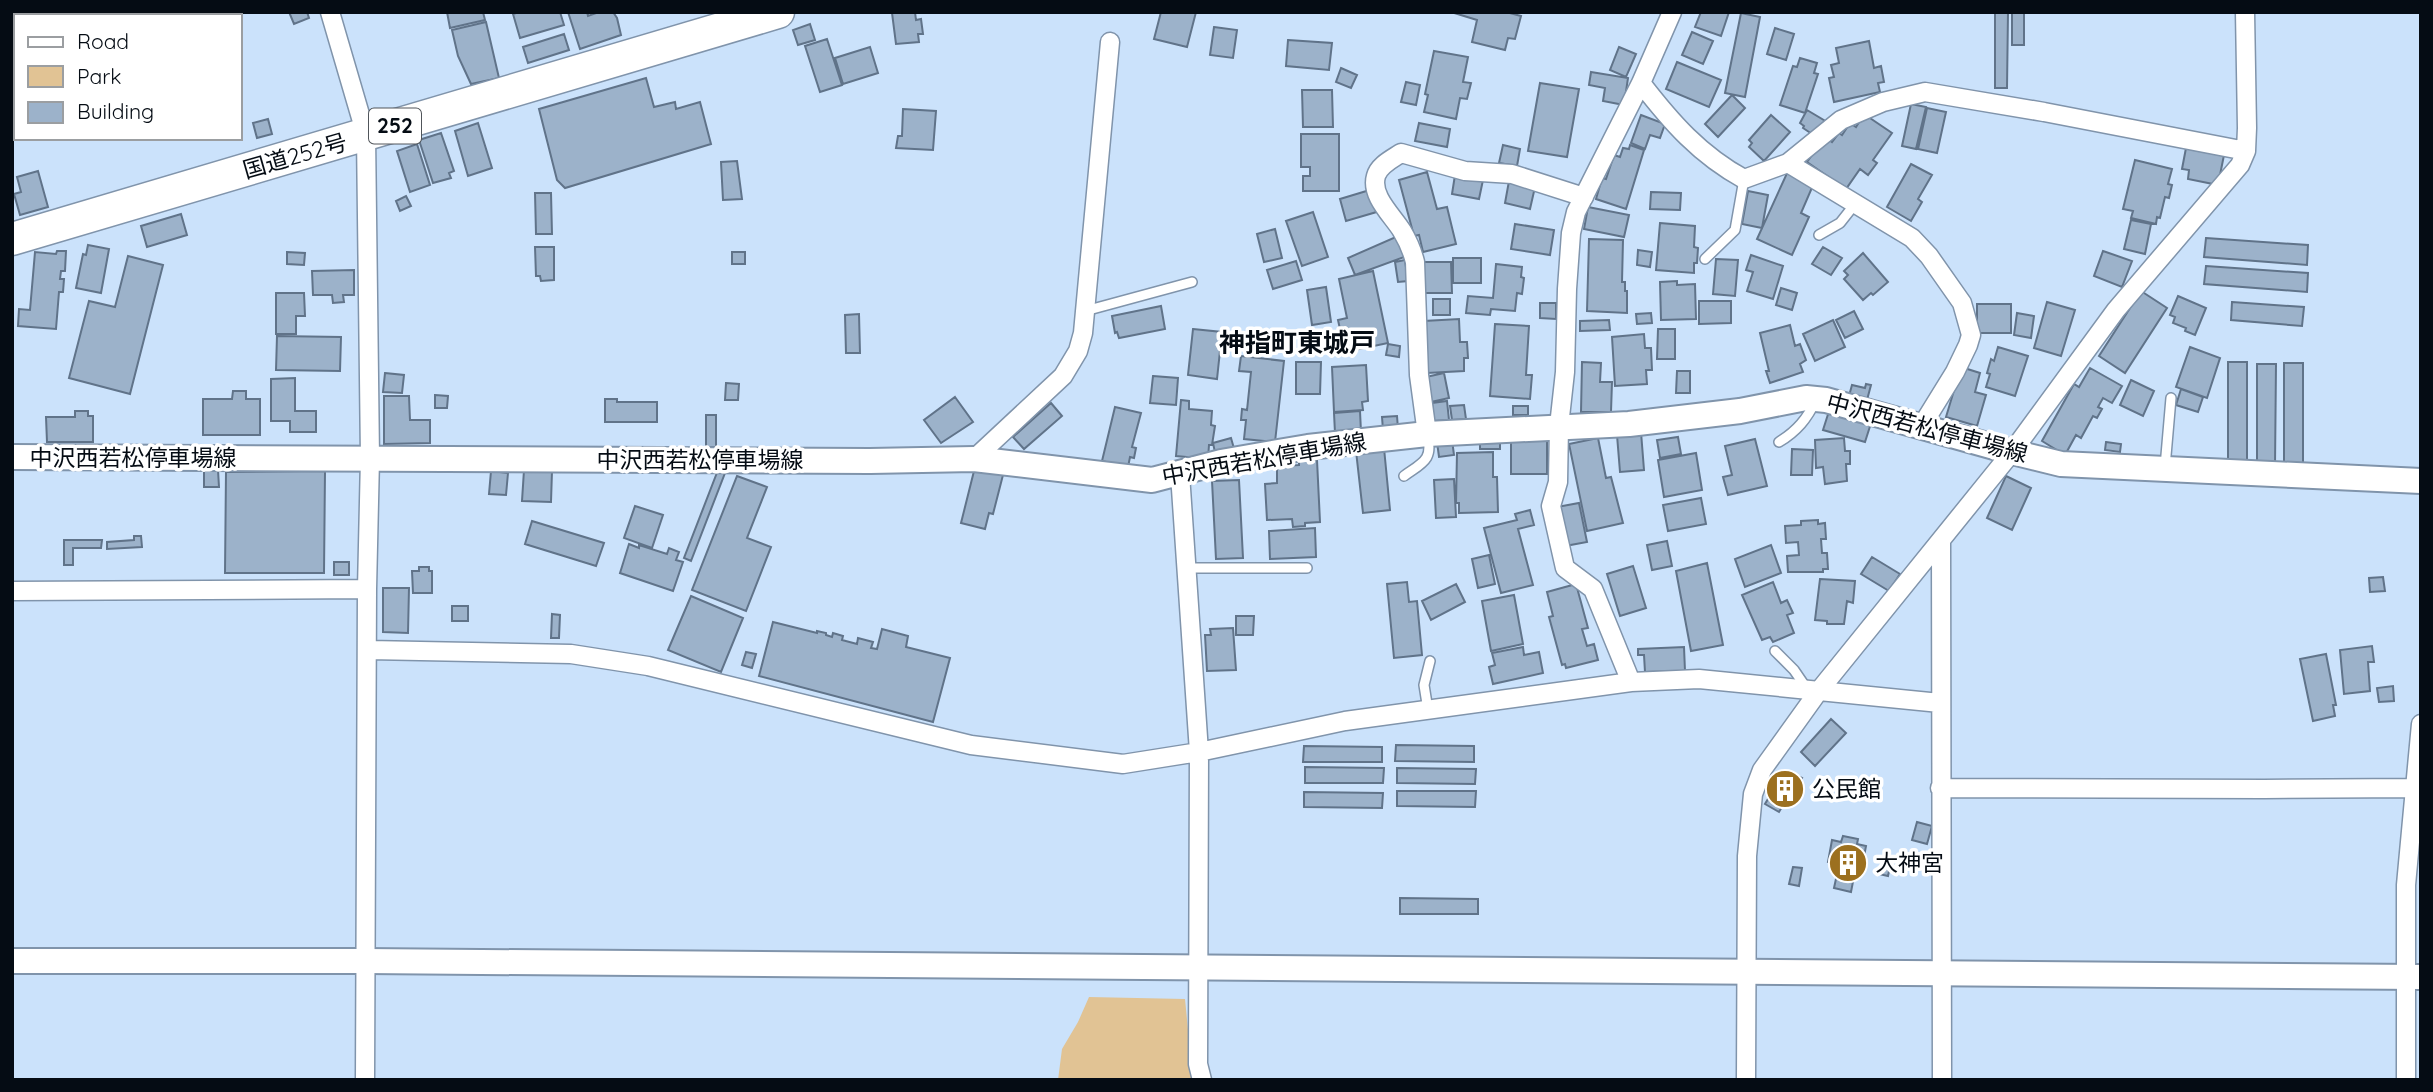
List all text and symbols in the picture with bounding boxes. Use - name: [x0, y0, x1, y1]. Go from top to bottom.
- legend: [14, 14, 242, 140]
- text: Road: [77, 28, 129, 54]
- text: Park: [77, 63, 121, 89]
- text: Building: [77, 98, 154, 124]
- road number: 252: [369, 108, 421, 144]
- street label: 国道252号: [239, 127, 350, 184]
- district label: 神指町東城戸: [1219, 326, 1375, 359]
- street label: 中沢西若松停車場線: [1823, 387, 2031, 468]
- street label: 中沢西若松停車場線: [1159, 426, 1368, 491]
- street label: 中沢西若松停車場線: [30, 443, 237, 472]
- street label: 中沢西若松停車場線: [597, 445, 804, 474]
- building icon: 公民館: [1764, 768, 1806, 810]
- place label: 公民館: [1812, 774, 1881, 803]
- building icon: 大神宮: [1827, 842, 1869, 884]
- place label: 大神宮: [1875, 848, 1944, 877]

